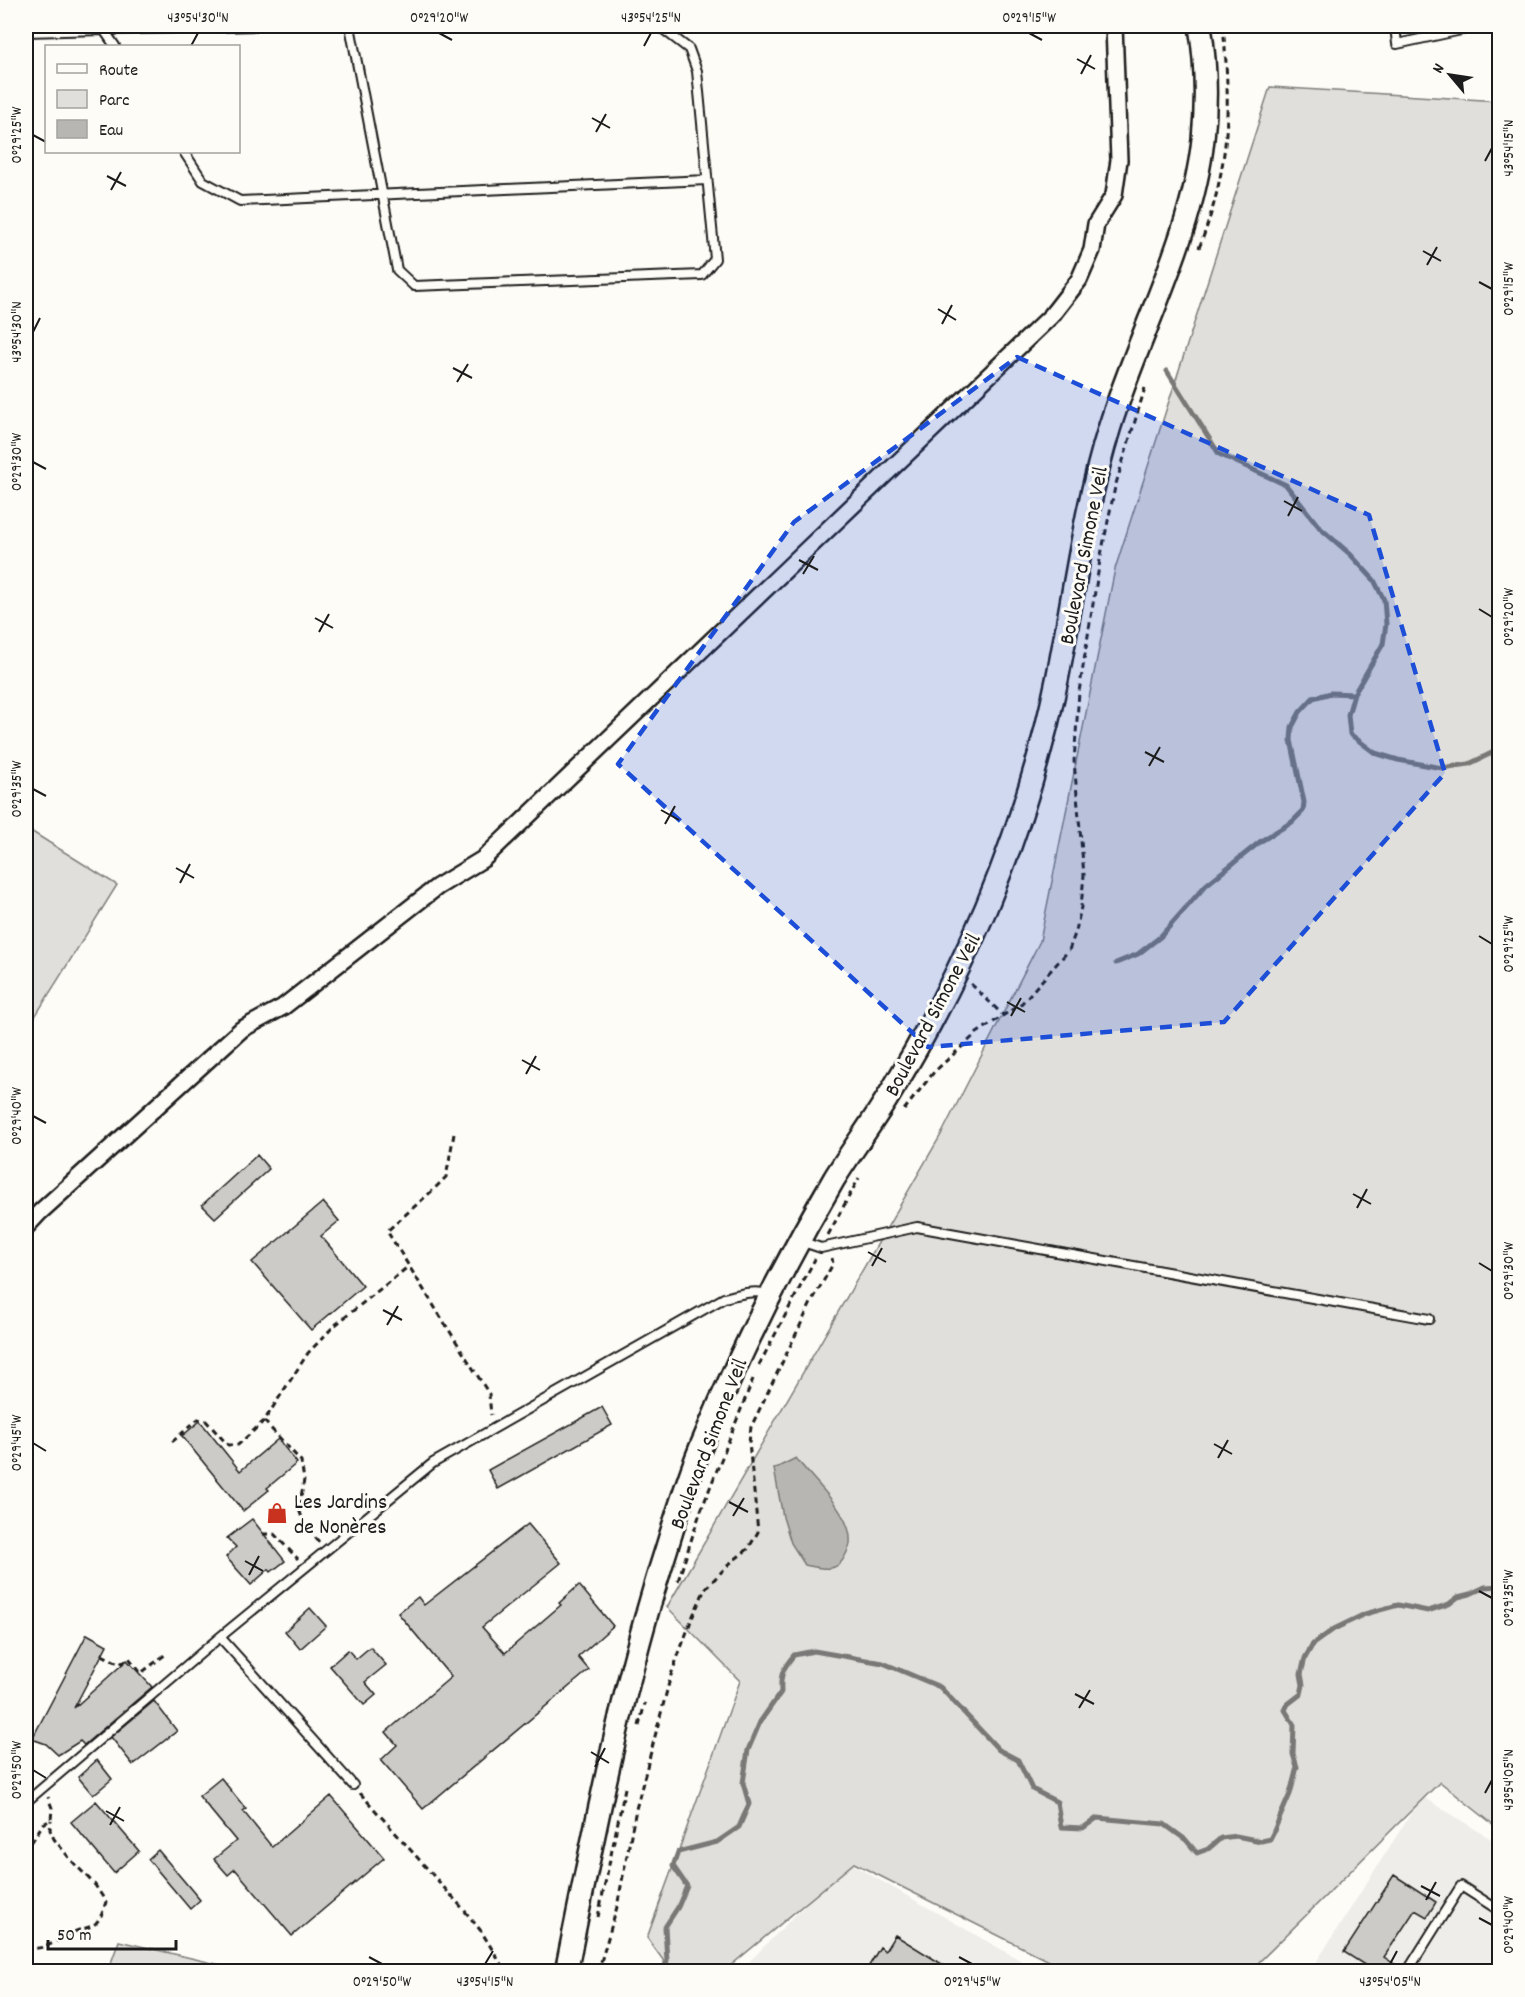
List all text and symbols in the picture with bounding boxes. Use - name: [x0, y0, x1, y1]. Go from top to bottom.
- text: 43°54'30"N: [167, 8, 229, 30]
- text: 0°29'20"W: [410, 8, 468, 30]
- text: 43°54'25"N: [621, 8, 681, 30]
- text: 0°29'15"W: [1002, 8, 1056, 30]
- legend: [45, 45, 240, 153]
- north arrow: [1420, 45, 1480, 105]
- text: Route: [99, 59, 138, 84]
- text: N: [1427, 60, 1451, 78]
- text: Parc: [99, 89, 130, 114]
- text: 0°29'25"W: [7, 106, 29, 163]
- text: Eau: [99, 119, 123, 144]
- text: 43°54'15"N: [1499, 120, 1521, 176]
- text: 0°29'15"W: [1499, 262, 1521, 316]
- text: 43°54'30"N: [7, 301, 29, 363]
- text: 0°29'30"W: [7, 433, 29, 491]
- street label: Boulevard Simone Veil: [1053, 464, 1118, 647]
- text: 0°29'20"W: [1499, 588, 1521, 646]
- text: 0°29'35"W: [7, 760, 29, 817]
- text: 0°29'25"W: [1499, 915, 1521, 972]
- street label: Boulevard Simone Veil: [878, 929, 990, 1103]
- text: 0°29'40"W: [7, 1087, 29, 1145]
- text: 0°29'30"W: [1499, 1242, 1521, 1300]
- street label: Boulevard Simone Veil: [663, 1354, 757, 1534]
- text: 0°29'45"W: [7, 1414, 29, 1471]
- place label: Les Jardins de Nonères: [294, 1488, 387, 1544]
- shop icon: Les Jardins de Nonères: [265, 1501, 289, 1525]
- text: 0°29'35"W: [1499, 1569, 1521, 1626]
- text: 0°29'50"W: [7, 1740, 29, 1799]
- text: 43°54'05"N: [1499, 1749, 1521, 1811]
- text: 0°29'40"W: [1499, 1896, 1521, 1954]
- scale bar: [48, 1913, 176, 1951]
- text: 50 m: [57, 1924, 92, 1949]
- text: 0°29'50"W: [353, 1972, 412, 1994]
- text: 43°54'15"N: [457, 1972, 513, 1994]
- text: 0°29'45"W: [944, 1972, 1001, 1994]
- text: 43°54'05"N: [1359, 1972, 1421, 1994]

